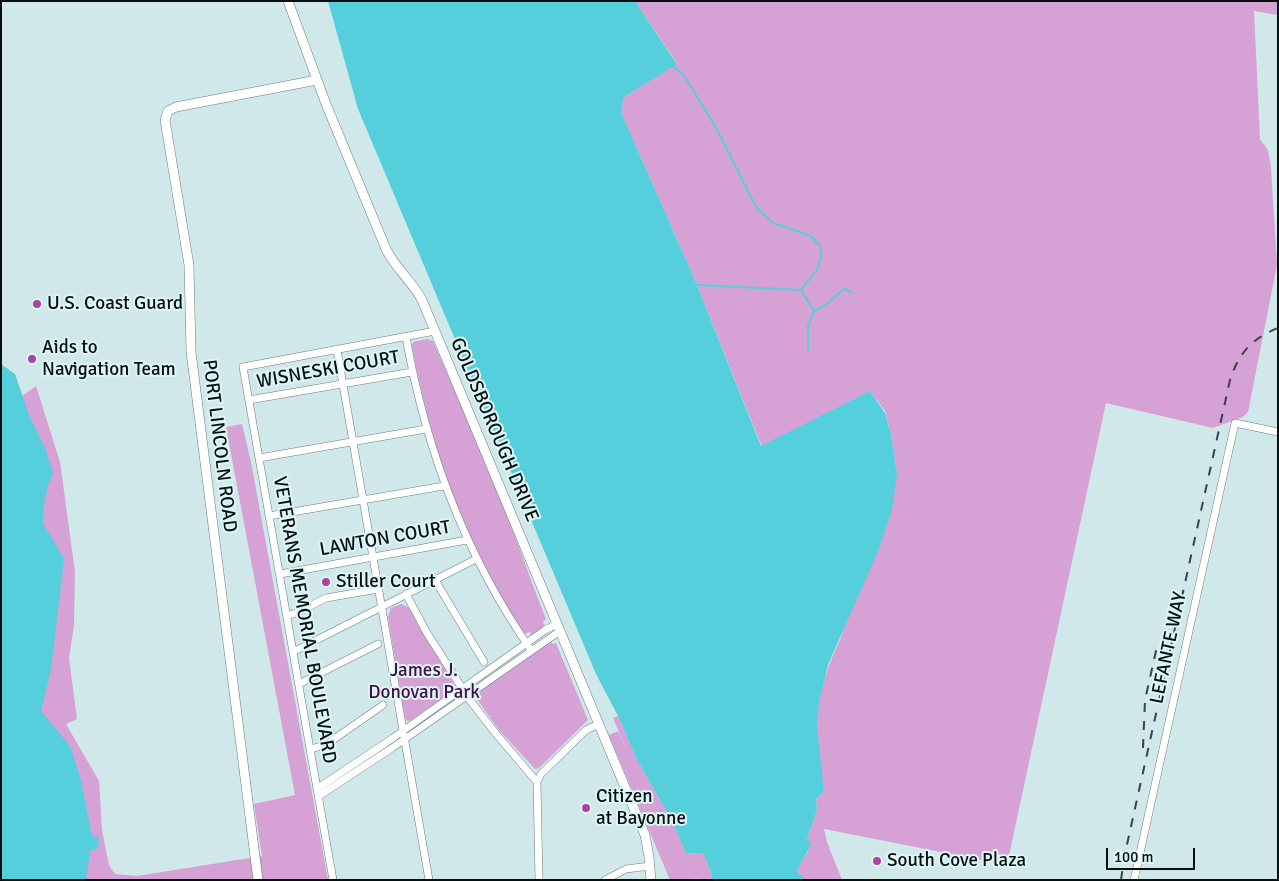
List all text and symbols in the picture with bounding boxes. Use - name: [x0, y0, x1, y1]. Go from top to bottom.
- place label: U.S. Coast Guard: [47, 293, 183, 315]
- marker: U.S. Coast Guard: [31, 298, 43, 310]
- street label: GOLDSBOROUGH DRIVE: [445, 335, 543, 525]
- place label: Aids to Navigation Team: [42, 337, 176, 381]
- street label: WISNESKI COURT: [255, 346, 401, 394]
- marker: Aids to Navigation Team: [26, 353, 38, 365]
- street label: PORT LINCOLN ROAD: [197, 358, 241, 534]
- street label: VETERANS MEMORIAL BOULEVARD: [267, 475, 341, 765]
- street label: LAWTON COURT: [318, 516, 452, 562]
- place label: Stiller Court: [336, 571, 436, 593]
- marker: Stiller Court: [320, 576, 332, 588]
- street label: LEFANTE WAY: [1146, 590, 1192, 706]
- park label: James J. Donovan Park: [368, 660, 480, 704]
- place label: Citizen at Bayonne: [596, 786, 686, 830]
- marker: Citizen at Bayonne: [580, 802, 592, 814]
- scale bar: [1109, 838, 1198, 870]
- text: 100 m: [1114, 848, 1154, 866]
- place label: South Cove Plaza: [887, 850, 1026, 872]
- marker: South Cove Plaza: [871, 855, 883, 867]

